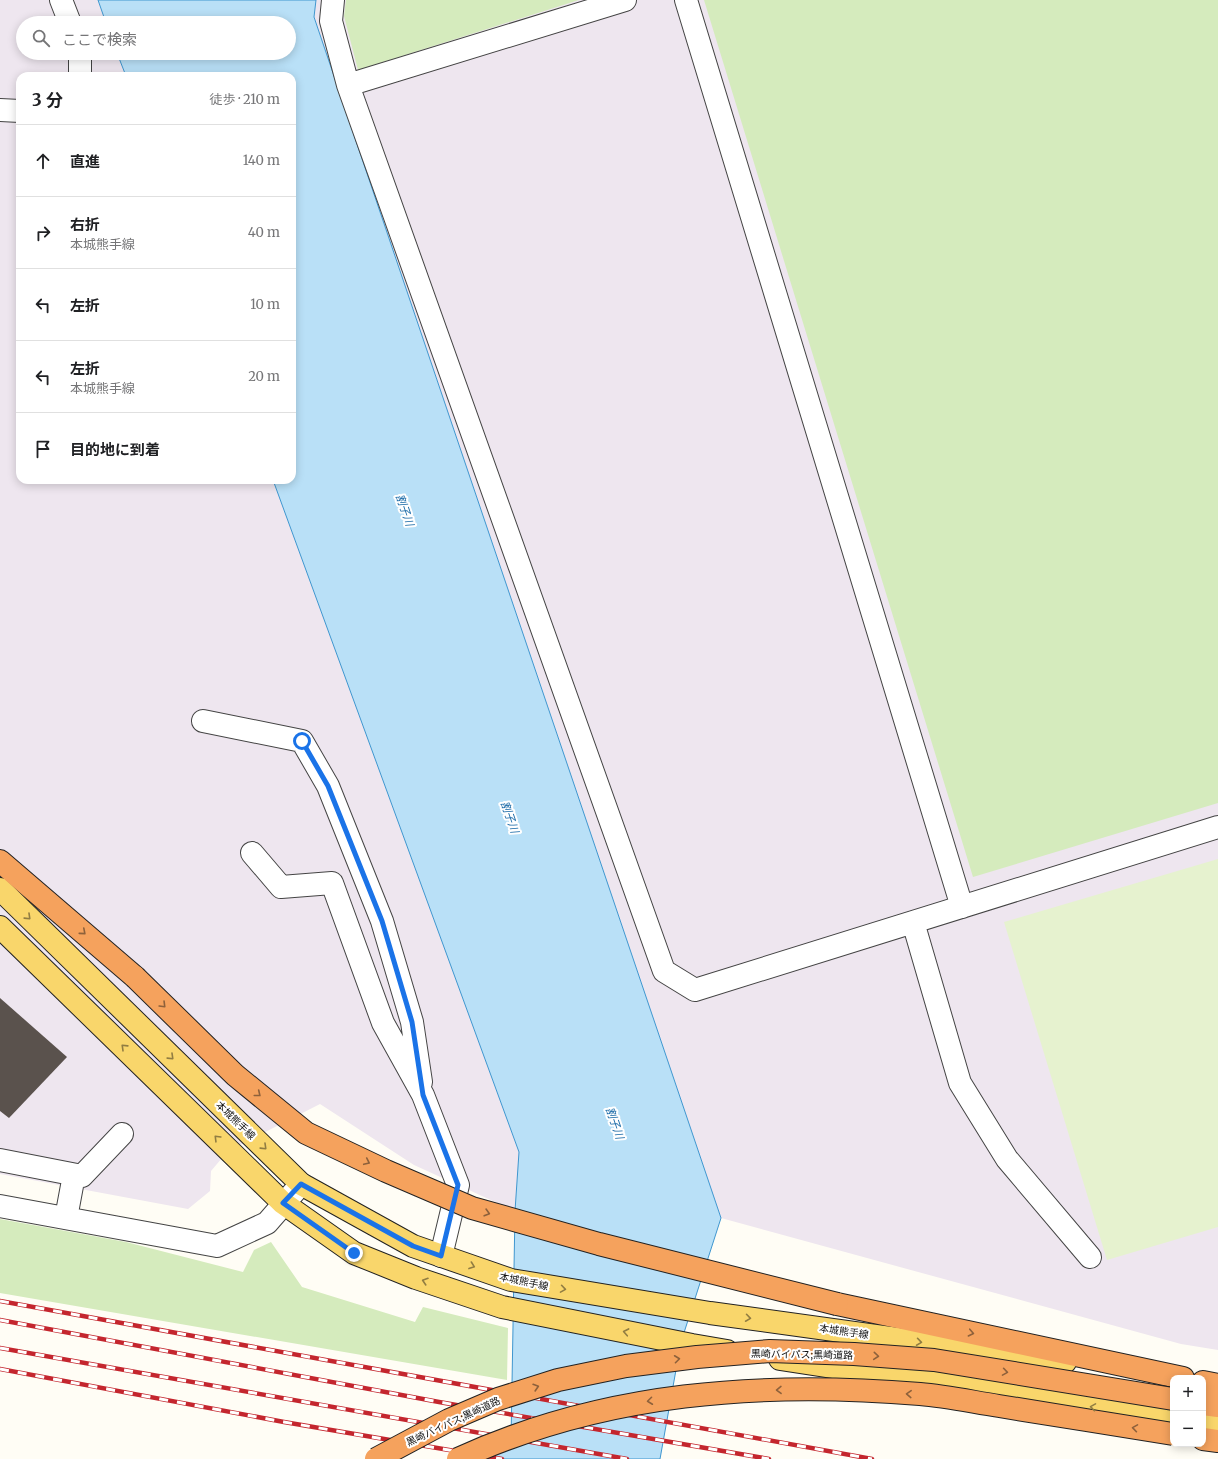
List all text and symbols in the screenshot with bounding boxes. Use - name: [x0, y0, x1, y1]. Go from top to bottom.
- search box: [16, 16, 296, 60]
- icon: search: [30, 27, 52, 49]
- text: ここで検索: [62, 30, 137, 49]
- text: 3 分: [32, 89, 63, 111]
- text: 徒歩 · 210 m: [209, 91, 280, 108]
- icon: ahead: [32, 150, 54, 172]
- text: 直進: [70, 152, 100, 171]
- text: 140 m: [243, 152, 280, 169]
- text: 右折: [70, 215, 100, 234]
- icon: right: [32, 222, 54, 244]
- text: 40 m: [248, 224, 280, 241]
- text: 本城熊手線: [70, 236, 135, 253]
- icon: left: [32, 294, 54, 316]
- text: 左折: [70, 296, 100, 315]
- text: 10 m: [250, 296, 280, 313]
- text: 左折: [70, 359, 100, 378]
- icon: left: [32, 366, 54, 388]
- text: 20 m: [248, 368, 280, 385]
- text: 本城熊手線: [70, 380, 135, 397]
- icon: arrive: [32, 438, 54, 460]
- text: 目的地に到着: [70, 440, 160, 459]
- water label: 割子川: [393, 492, 417, 529]
- route start: [293, 732, 311, 750]
- water label: 割子川: [498, 799, 522, 836]
- one-way arrow: [23, 912, 31, 920]
- one-way arrow: [78, 928, 85, 935]
- one-way arrow: [158, 1000, 166, 1008]
- one-way arrow: [121, 1044, 129, 1052]
- one-way arrow: [166, 1052, 174, 1059]
- one-way arrow: [253, 1090, 260, 1097]
- street label: 本城熊手線: [213, 1098, 258, 1142]
- water label: 割子川: [603, 1105, 627, 1142]
- one-way arrow: [214, 1135, 222, 1143]
- one-way arrow: [259, 1143, 267, 1150]
- one-way arrow: [363, 1157, 370, 1165]
- one-way arrow: [483, 1208, 490, 1217]
- route end: [345, 1244, 363, 1262]
- one-way arrow: [468, 1262, 475, 1270]
- street label: 本城熊手線: [498, 1270, 550, 1293]
- one-way arrow: [422, 1277, 429, 1286]
- one-way arrow: [560, 1284, 566, 1293]
- one-way arrow: [745, 1313, 751, 1322]
- street label: 本城熊手線: [818, 1322, 870, 1341]
- one-way arrow: [623, 1328, 629, 1337]
- one-way arrow: [968, 1328, 974, 1336]
- one-way arrow: [916, 1337, 922, 1346]
- street label: 黒崎バイパス;黒崎道路: [751, 1347, 853, 1362]
- one-way arrow: [873, 1351, 879, 1360]
- one-way arrow: [674, 1355, 680, 1364]
- one-way arrow: [1002, 1367, 1008, 1376]
- map controls: [1170, 1375, 1206, 1447]
- button: +: [1170, 1375, 1206, 1411]
- one-way arrow: [532, 1383, 539, 1392]
- one-way arrow: [776, 1386, 782, 1395]
- one-way arrow: [906, 1389, 912, 1398]
- street label: 黒崎バイパス;黒崎道路: [404, 1394, 502, 1449]
- one-way arrow: [647, 1396, 653, 1405]
- one-way arrow: [1090, 1403, 1096, 1412]
- button: −: [1170, 1411, 1206, 1447]
- one-way arrow: [1131, 1424, 1138, 1433]

